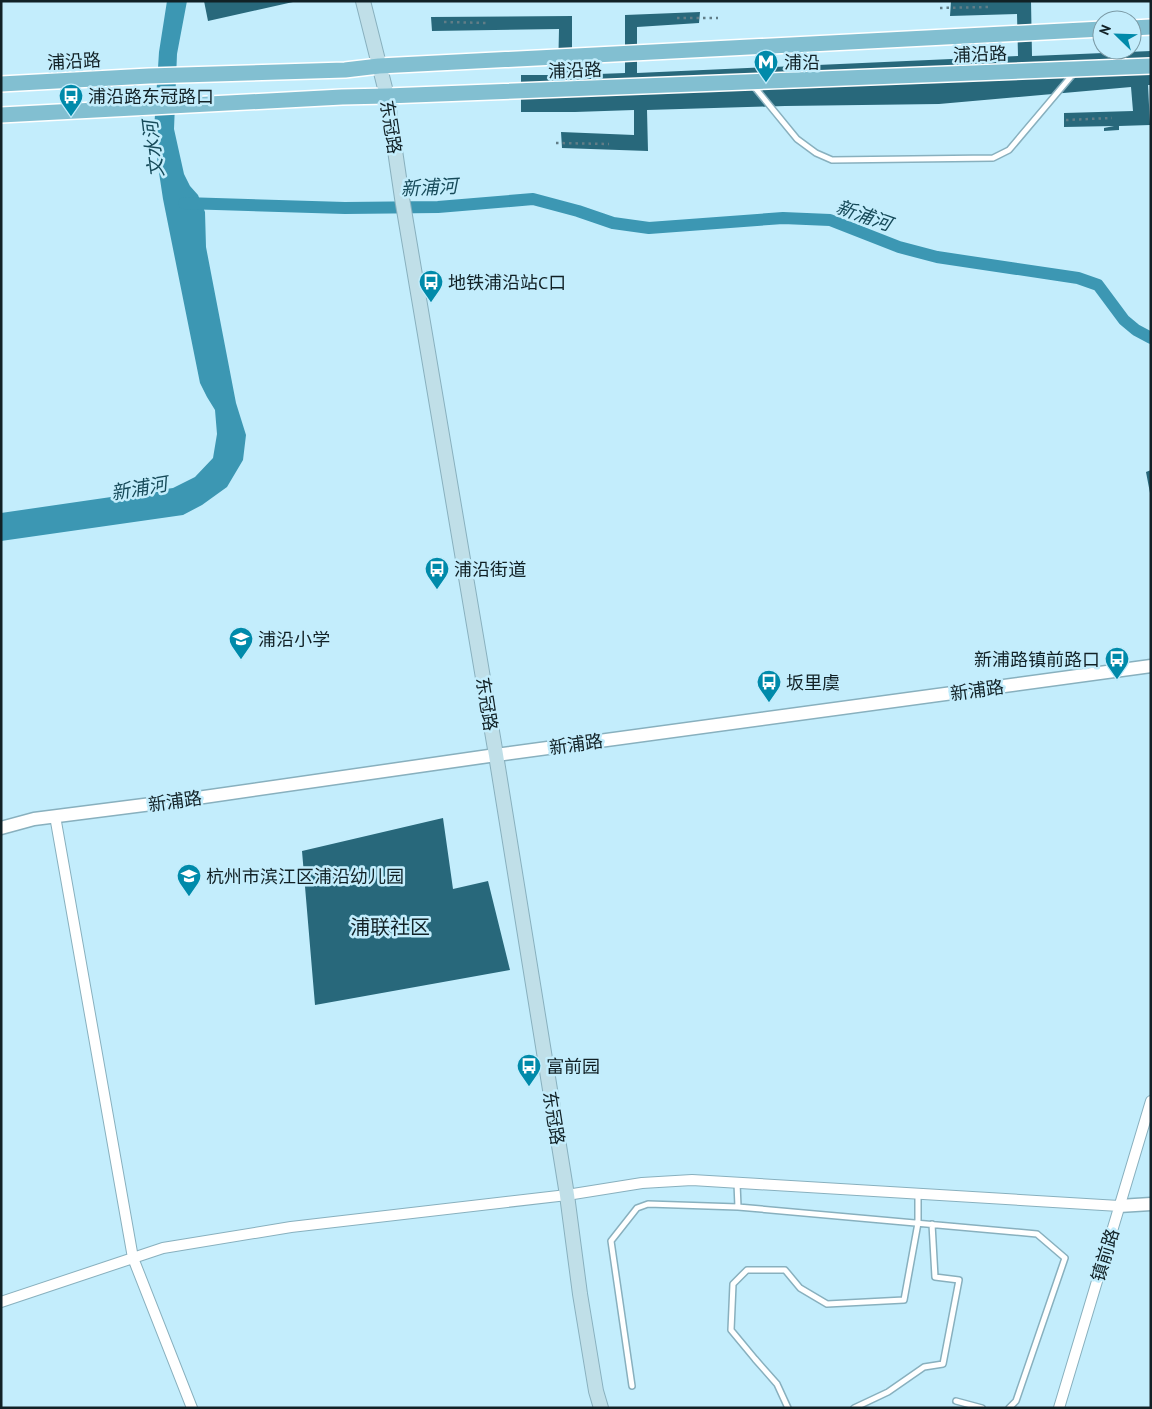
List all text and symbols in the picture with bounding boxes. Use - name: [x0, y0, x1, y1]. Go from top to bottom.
- north arrow: [1092, 10, 1142, 60]
- text: N: [1095, 22, 1115, 38]
- street label: 浦沿路: [953, 42, 1007, 66]
- street label: 浦沿路: [46, 48, 102, 74]
- metro station icon: 浦沿: [753, 49, 779, 83]
- place label: 浦沿: [784, 51, 820, 74]
- street label: 浦沿路: [548, 58, 602, 82]
- bus stop icon: 浦沿路东冠路口: [58, 83, 84, 117]
- place label: 浦沿路东冠路口: [88, 85, 214, 108]
- street label: 东冠路: [375, 99, 407, 155]
- water label: 文水河: [137, 115, 168, 179]
- water label: 新浦河: [400, 173, 462, 200]
- water label: 新浦河: [833, 194, 899, 237]
- bus stop icon: 地铁浦沿站C口: [418, 269, 444, 303]
- place label: 地铁浦沿站C口: [448, 271, 566, 294]
- water label: 新浦河: [109, 471, 173, 505]
- bus stop icon: 浦沿街道: [424, 556, 450, 590]
- place label: 浦沿街道: [454, 558, 526, 581]
- school or university icon: 浦沿小学: [228, 626, 254, 660]
- place label: 浦沿小学: [258, 628, 330, 651]
- bus stop icon: 新浦路镇前路口: [1104, 646, 1130, 680]
- place label: 新浦路镇前路口: [974, 648, 1100, 671]
- bus stop icon: 坂里虞: [756, 669, 782, 703]
- place label: 坂里虞: [786, 671, 840, 694]
- street label: 新浦路: [949, 675, 1005, 705]
- street label: 东冠路: [471, 676, 503, 732]
- street label: 新浦路: [548, 729, 604, 759]
- street label: 新浦路: [147, 786, 203, 816]
- school or university icon: 杭州市滨江区浦沿幼儿园: [176, 863, 202, 897]
- place label: 杭州市滨江区浦沿幼儿园: [206, 865, 404, 888]
- district label: 浦联社区: [350, 914, 430, 940]
- bus stop icon: 富前园: [516, 1053, 542, 1087]
- place label: 富前园: [546, 1055, 600, 1078]
- street label: 东冠路: [538, 1090, 570, 1146]
- street label: 镇前路: [1086, 1226, 1124, 1284]

